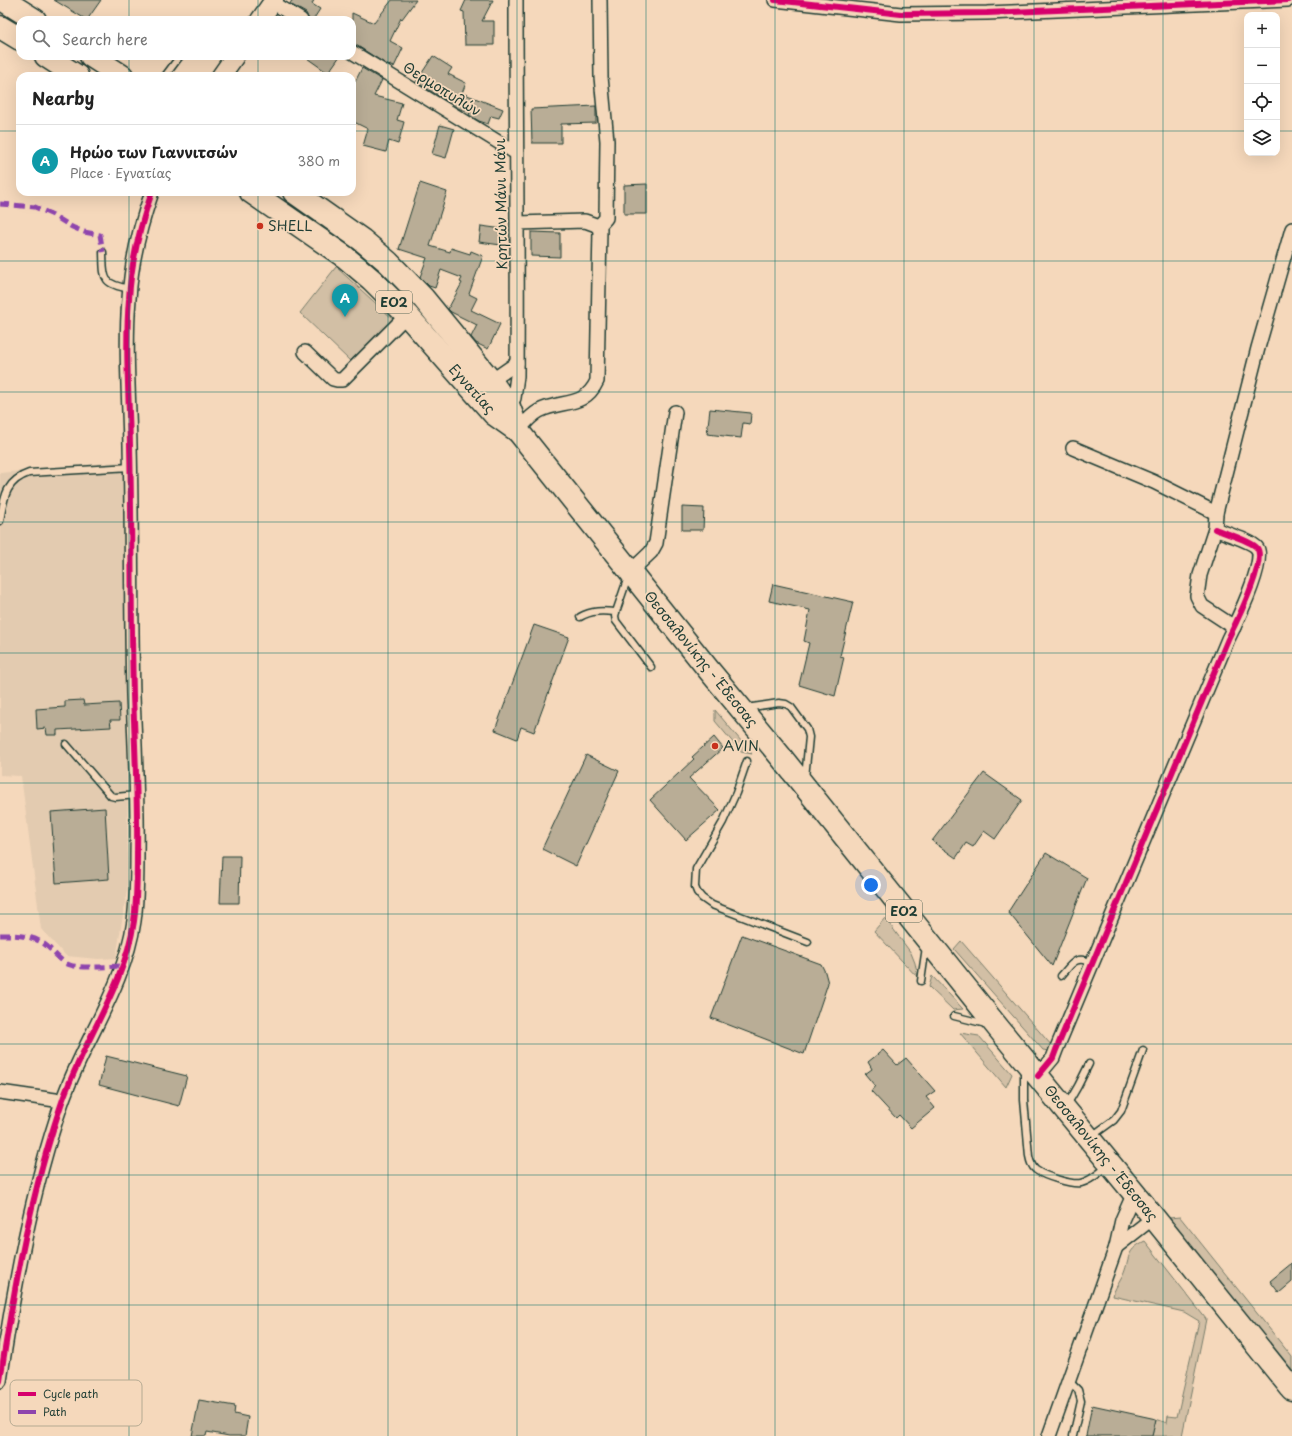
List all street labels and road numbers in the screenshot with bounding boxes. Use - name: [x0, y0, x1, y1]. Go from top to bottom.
- street label: Θερμοπυλών: [399, 56, 485, 121]
- street label: Κρητών Μάνι Μάνι: [489, 137, 512, 270]
- road number: ΕΟ2: [376, 291, 412, 313]
- street label: Εγνατίας: [444, 359, 500, 418]
- street label: Θεσσαλονίκης - Έδεσσας: [640, 586, 763, 732]
- road number: ΕΟ2: [886, 900, 922, 922]
- street label: Θεσσαλονίκης - Έδεσσας: [1040, 1080, 1163, 1226]

